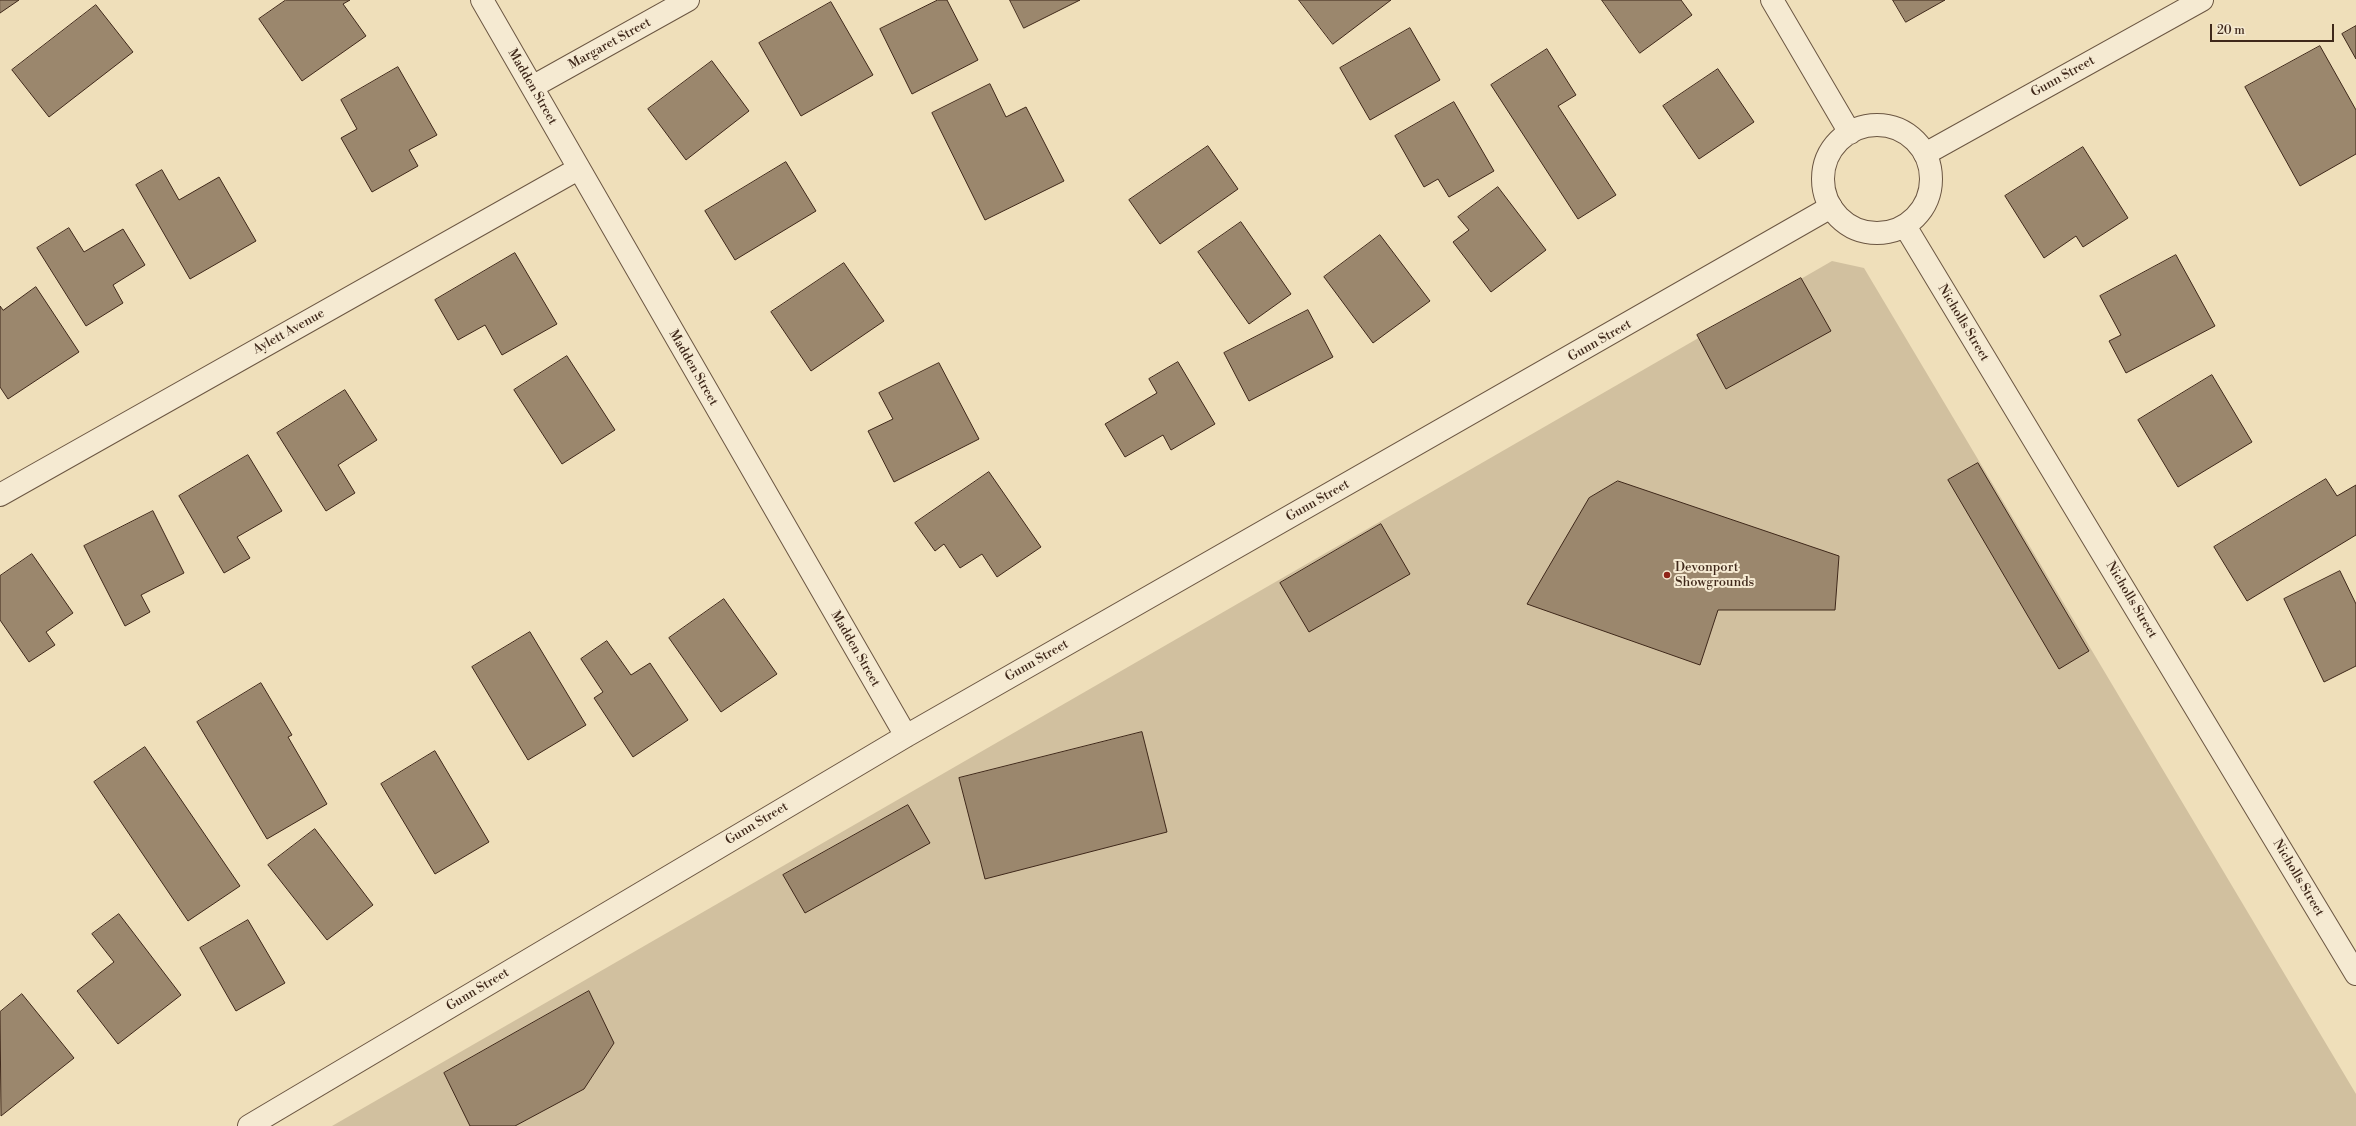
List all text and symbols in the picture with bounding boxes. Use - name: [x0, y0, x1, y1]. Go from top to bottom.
- street label: Margaret Street: [566, 15, 654, 73]
- scale bar: [2212, 16, 2336, 42]
- text: 20 m: [2217, 23, 2245, 38]
- street label: Madden Street: [504, 46, 560, 128]
- street label: Gunn Street: [2028, 53, 2098, 101]
- street label: Nicholls Street: [1934, 282, 1992, 364]
- street label: Aylett Avenue: [250, 306, 328, 358]
- street label: Gunn Street: [1566, 317, 1634, 365]
- street label: Madden Street: [665, 327, 721, 409]
- street label: Gunn Street: [1284, 477, 1352, 525]
- street label: Nicholls Street: [2102, 559, 2160, 641]
- place label: Devonport Showgrounds: [1675, 560, 1754, 591]
- marker: Devonport Showgrounds: [1662, 570, 1672, 580]
- street label: Madden Street: [827, 608, 883, 690]
- street label: Gunn Street: [1003, 637, 1071, 685]
- street label: Gunn Street: [723, 799, 791, 849]
- street label: Nicholls Street: [2269, 837, 2327, 919]
- street label: Gunn Street: [444, 965, 512, 1015]

